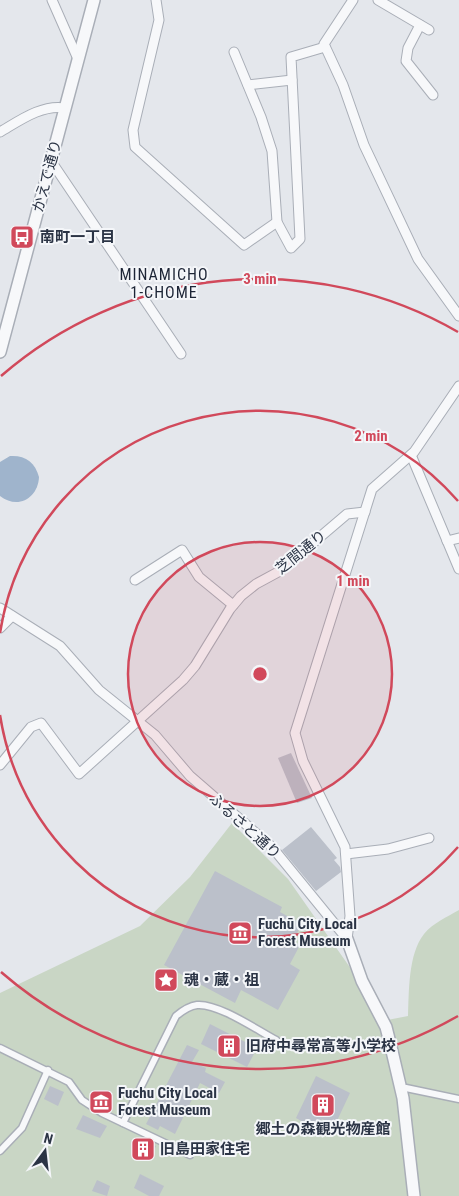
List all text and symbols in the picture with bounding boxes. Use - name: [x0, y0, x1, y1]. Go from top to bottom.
- street label: かえで通り: [29, 138, 65, 214]
- bus stop icon: 南町一丁目: [9, 224, 35, 250]
- place label: 南町一丁目: [40, 228, 115, 246]
- district label: MINAMICHO 1-CHOME: [119, 265, 209, 302]
- text: 3 min: [243, 270, 277, 288]
- text: 2 min: [354, 427, 388, 445]
- street label: 芝間通り: [272, 526, 330, 578]
- text: 1 min: [336, 572, 370, 590]
- centre of rings: [251, 665, 269, 683]
- street label: ふるさと通り: [206, 789, 284, 863]
- place label: Fuchū City Local Forest Museum: [258, 915, 357, 950]
- museum icon: Fuchū City Local Forest Museum: [227, 920, 253, 946]
- place icon: 魂・蔵・祖: [153, 967, 179, 993]
- place label: 魂・蔵・祖: [184, 971, 259, 989]
- building icon: 旧府中尋常高等小学校: [216, 1033, 242, 1059]
- place label: 旧府中尋常高等小学校: [246, 1037, 396, 1055]
- place label: Fuchu City Local Forest Museum: [118, 1084, 217, 1119]
- museum icon: Fuchu City Local Forest Museum: [88, 1089, 114, 1115]
- building icon: 郷土の森観光物産館: [310, 1092, 336, 1118]
- place label: 郷土の森観光物産館: [255, 1120, 391, 1138]
- north arrow: [20, 1126, 70, 1176]
- text: N: [42, 1130, 55, 1147]
- building icon: 旧島田家住宅: [130, 1136, 156, 1162]
- place label: 旧島田家住宅: [160, 1140, 250, 1158]

